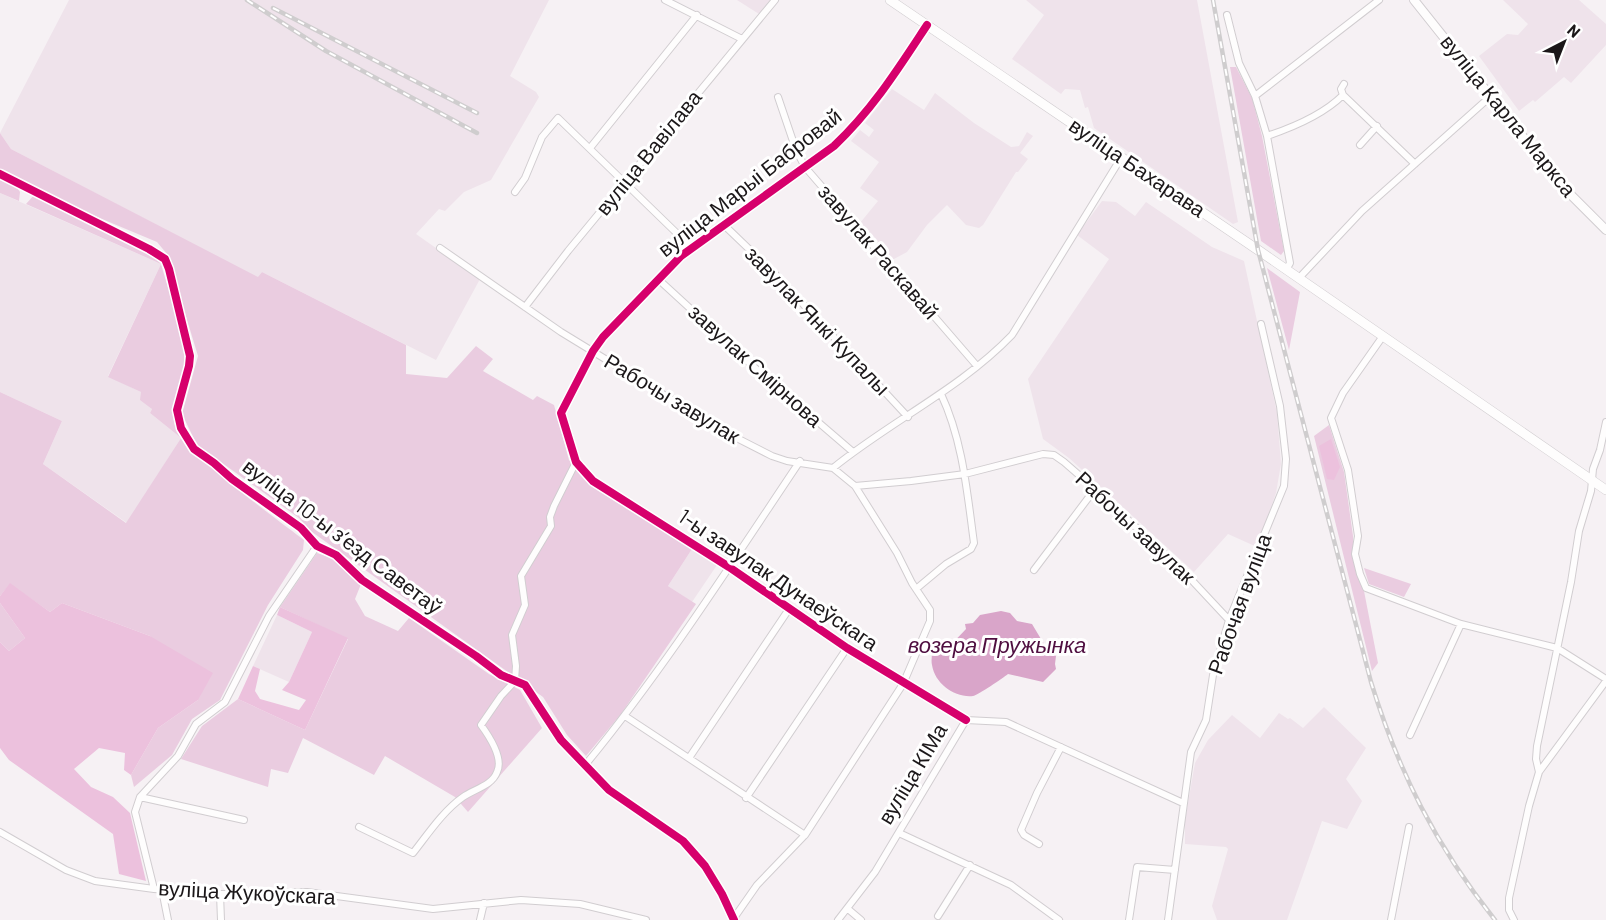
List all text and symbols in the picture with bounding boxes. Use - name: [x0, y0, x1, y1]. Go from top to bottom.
- north arrow: [1534, 12, 1594, 72]
- text: N: [1564, 20, 1585, 41]
- street label: вуліца Карла Маркса: [1436, 29, 1582, 201]
- street label: вуліца Вавілава: [590, 84, 706, 220]
- street label: вуліца Марыі Бабровай: [652, 102, 846, 261]
- street label: вуліца Бахарава: [1065, 112, 1211, 222]
- street label: завулак Раскавай: [814, 178, 945, 324]
- street label: завулак Янкі Купалы: [741, 240, 896, 400]
- street label: завулак Смірнова: [684, 298, 828, 432]
- street label: Рабочы завулак: [600, 347, 746, 448]
- street label: вуліца 10-ы зʼезд Саветаў: [239, 453, 448, 619]
- street label: Рабочы завулак: [1071, 465, 1201, 589]
- street label: 1-ы завулак Дунаеўскага: [674, 503, 884, 655]
- street label: Рабочая вуліца: [1202, 529, 1276, 677]
- water label: возера Пружынка: [908, 631, 1086, 658]
- street label: вуліца КІМа: [872, 718, 952, 828]
- street label: вуліца Жукоўскага: [158, 874, 337, 909]

